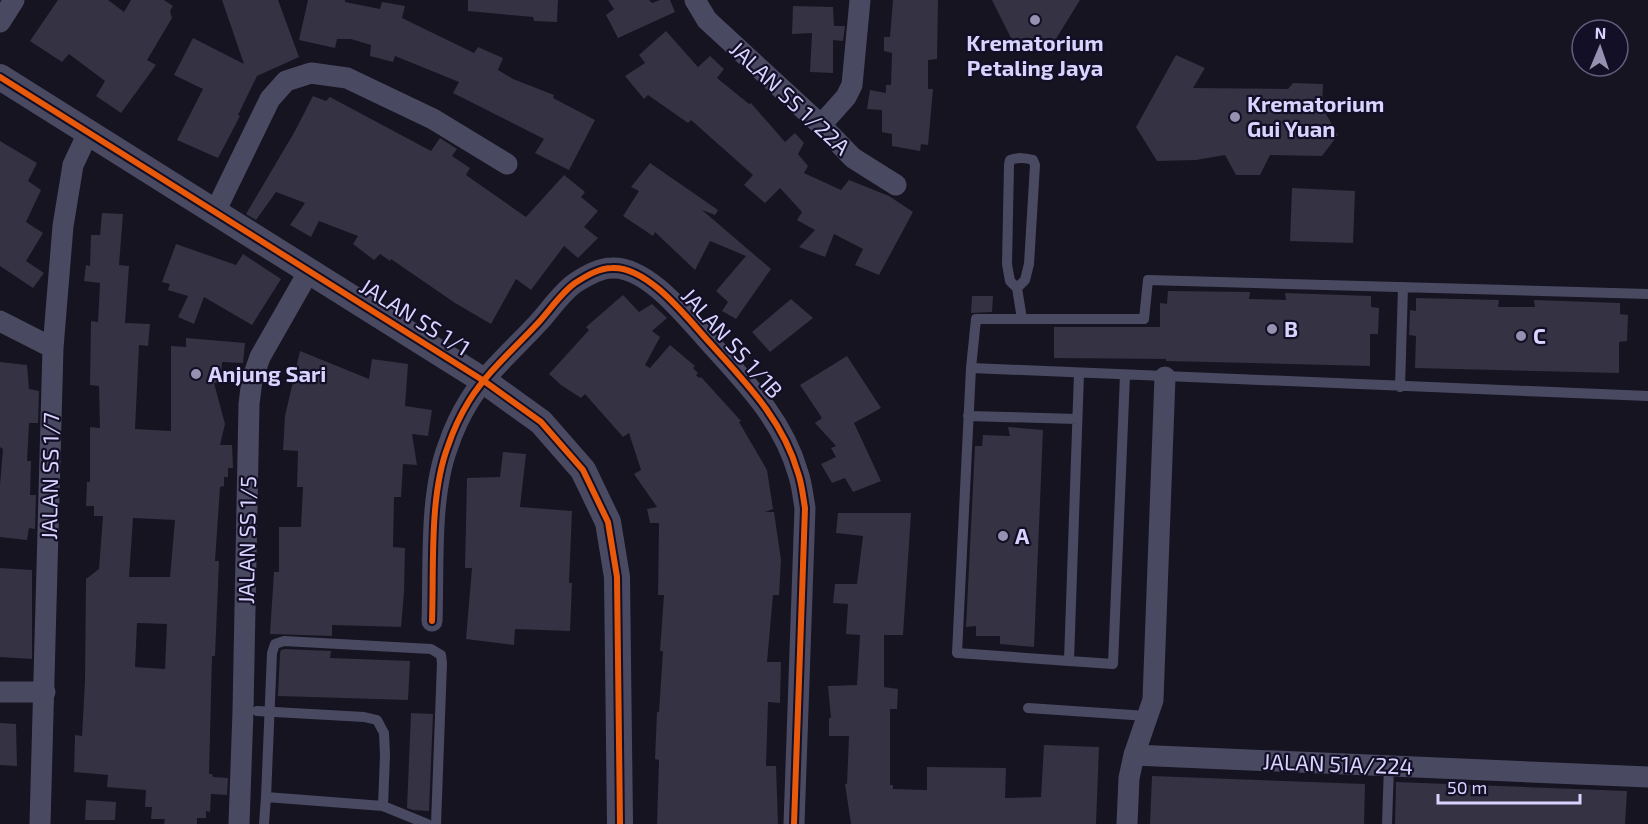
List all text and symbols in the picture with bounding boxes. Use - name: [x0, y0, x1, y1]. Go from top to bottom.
- marker: Krematorium Petaling Jaya: [1028, 13, 1042, 27]
- north arrow: [1570, 18, 1630, 78]
- text: N: [1594, 23, 1607, 42]
- place label: Krematorium Petaling Jaya: [966, 29, 1104, 81]
- street label: JALAN SS 1/22A: [725, 35, 856, 160]
- place label: Krematorium Gui Yuan: [1247, 90, 1384, 141]
- marker: Krematorium Gui Yuan: [1228, 110, 1242, 124]
- street label: JALAN SS 1/1: [356, 272, 475, 360]
- street label: JALAN SS 1/1B: [677, 282, 789, 403]
- place label: B: [1284, 315, 1298, 341]
- marker: B: [1265, 322, 1279, 336]
- place label: C: [1533, 322, 1546, 348]
- marker: C: [1514, 329, 1528, 343]
- place label: Anjung Sari: [208, 360, 326, 386]
- marker: Anjung Sari: [189, 367, 203, 381]
- street label: JALAN SS 1/7: [35, 412, 63, 540]
- street label: JALAN SS 1/5: [232, 476, 260, 604]
- place label: A: [1015, 522, 1030, 548]
- marker: A: [996, 529, 1010, 543]
- street label: JALAN 51A/224: [1262, 747, 1414, 779]
- scale bar: [1438, 767, 1580, 805]
- text: 50 m: [1447, 776, 1487, 798]

